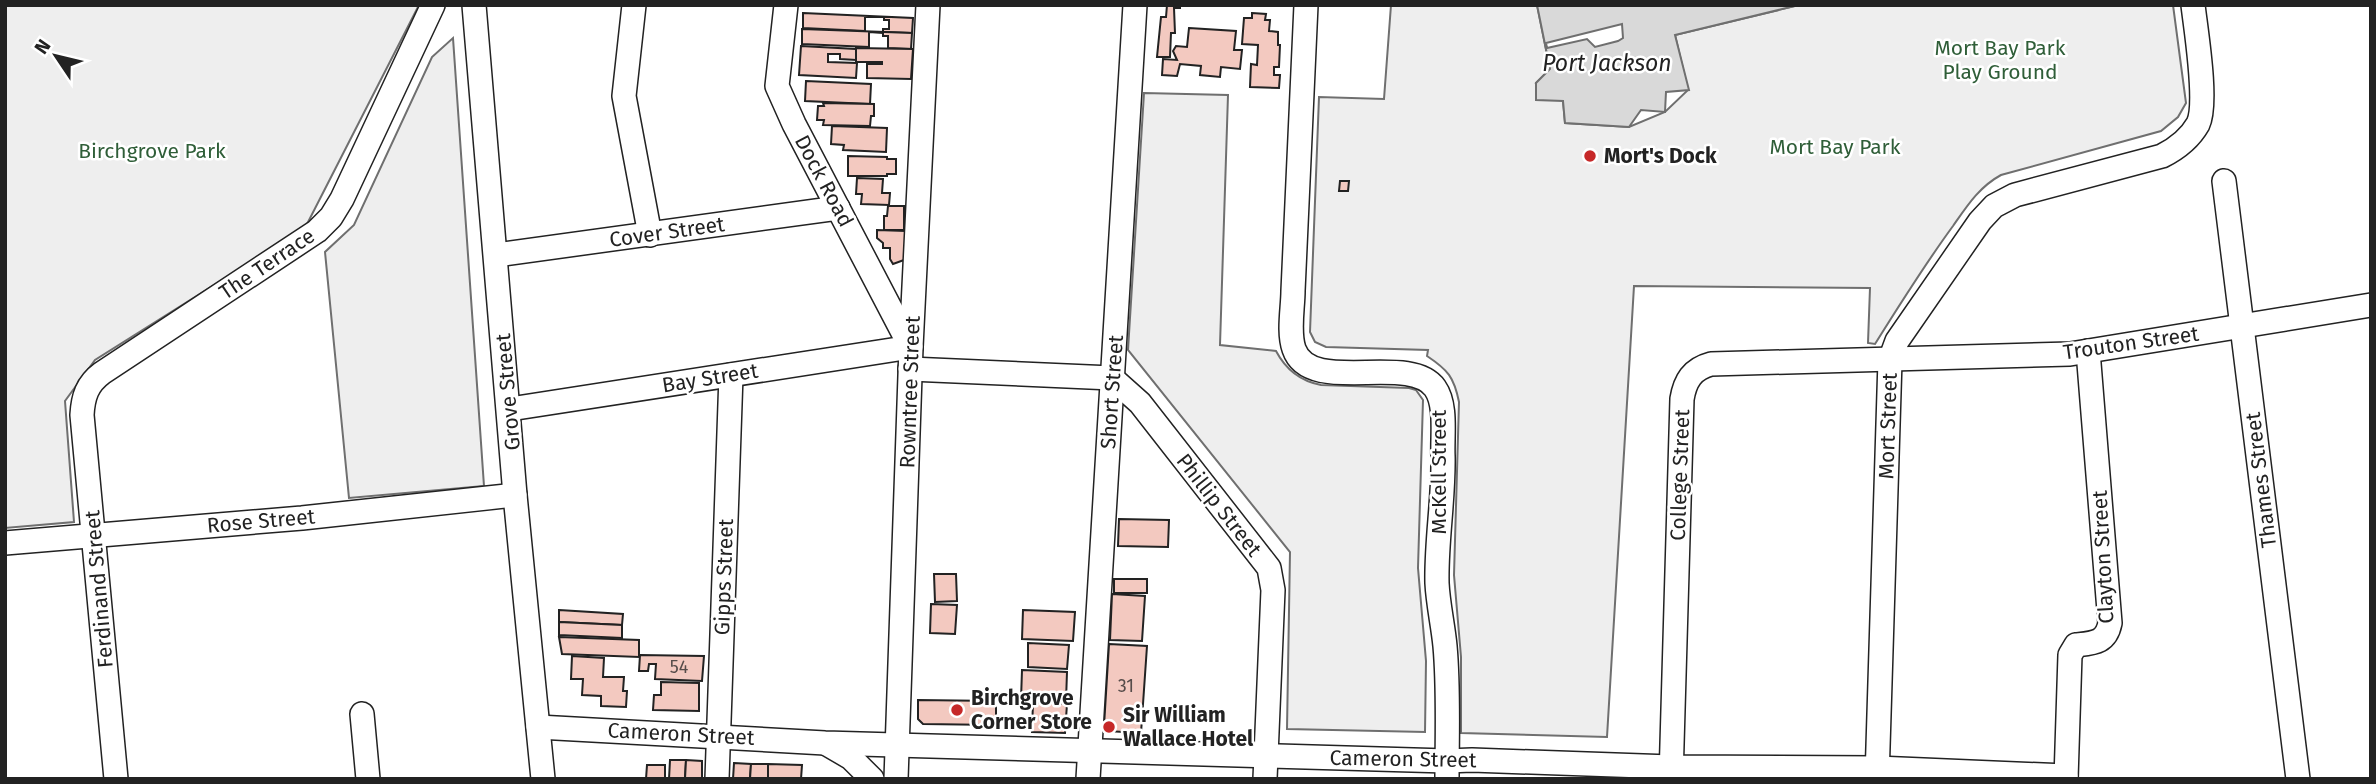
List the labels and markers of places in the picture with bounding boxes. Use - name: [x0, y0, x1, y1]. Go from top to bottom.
- place label: Mort's Dock: [1604, 143, 1717, 169]
- marker: Mort's Dock: [1582, 148, 1598, 164]
- place label: Birchgrove Corner Store: [971, 685, 1092, 735]
- marker: Birchgrove Corner Store: [949, 702, 965, 718]
- place label: Sir William Wallace Hotel: [1123, 702, 1254, 752]
- marker: Sir William Wallace Hotel: [1101, 719, 1117, 735]

